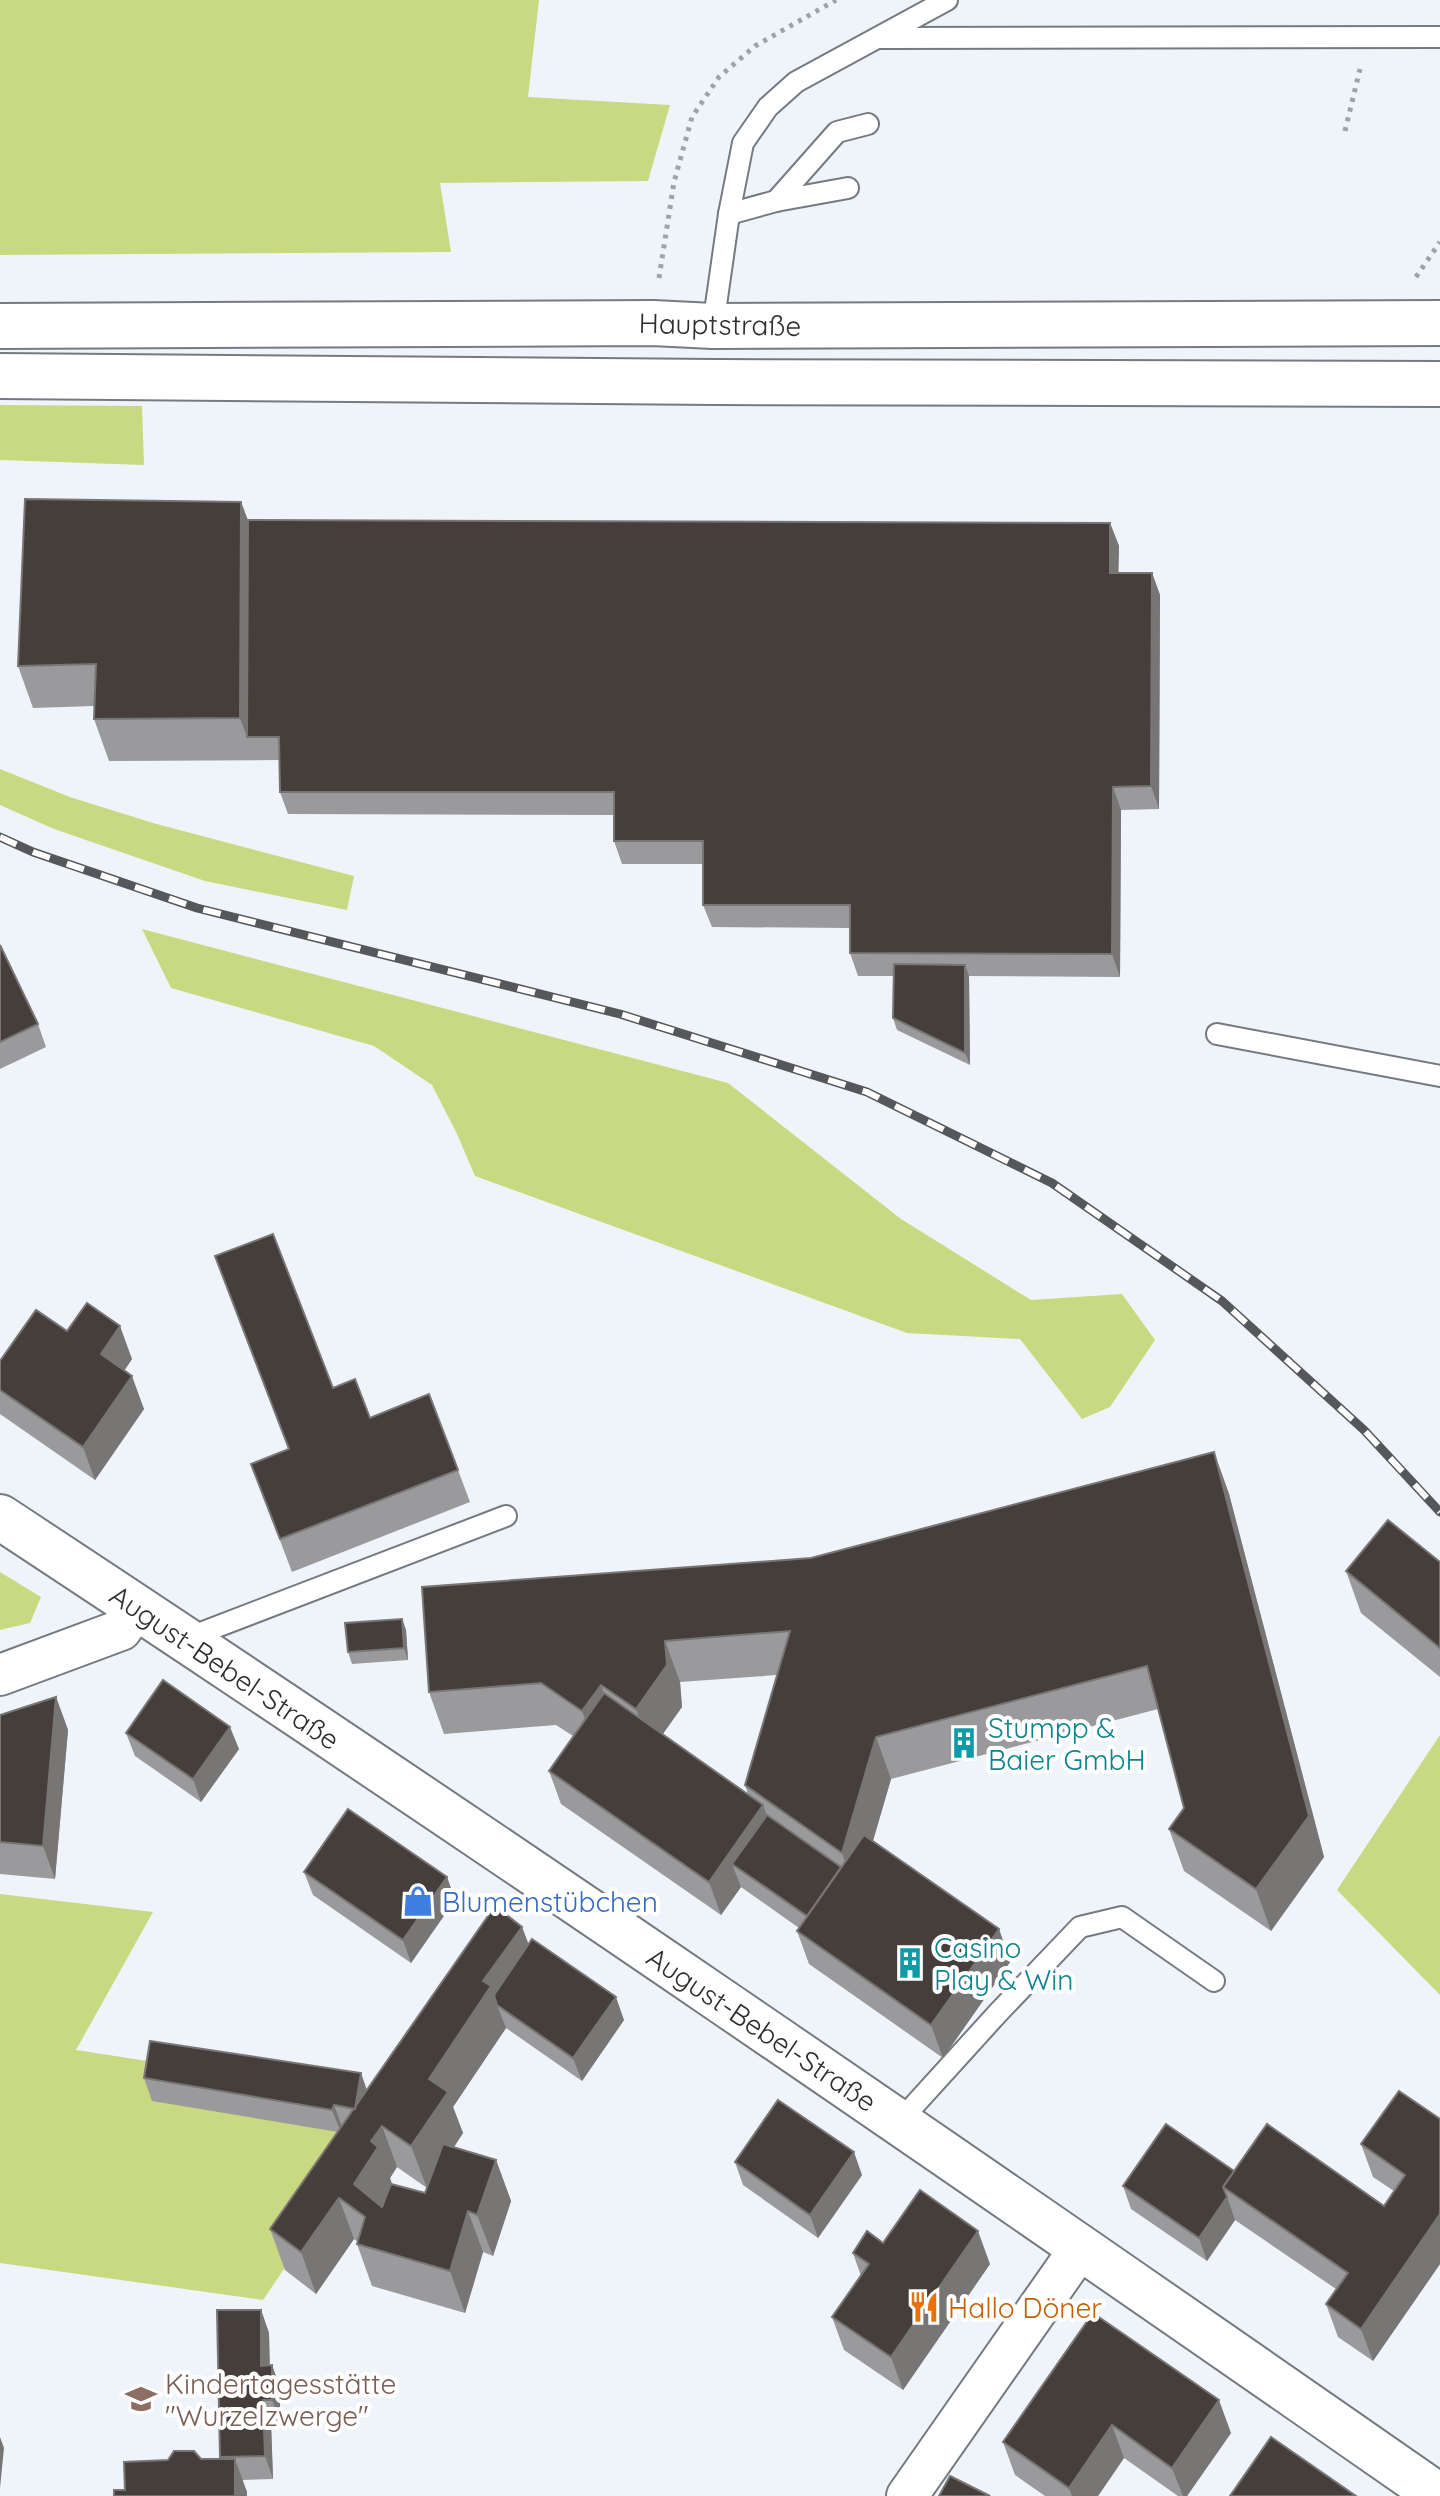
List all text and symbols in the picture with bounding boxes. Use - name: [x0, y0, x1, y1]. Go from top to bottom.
- street label: Hauptstraße: [638, 305, 802, 343]
- street label: August-Bebel-Straße: [103, 1577, 347, 1757]
- place label: Stumpp & Baier GmbH: [988, 1710, 1146, 1777]
- building icon: Stumpp & Baier GmbH: [947, 1726, 981, 1760]
- shop icon: Blumenstübchen: [401, 1884, 435, 1918]
- place label: Blumenstübchen: [442, 1884, 658, 1919]
- place label: Casino Play & Win: [934, 1930, 1074, 1997]
- street label: August-Bebel-Straße: [640, 1939, 884, 2119]
- building icon: Casino Play & Win: [893, 1946, 927, 1980]
- restaurant icon: Hallo Döner: [907, 2290, 941, 2324]
- place label: Hallo Döner: [948, 2290, 1102, 2325]
- place label: Kindertagesstätte "Wurzelzwerge": [165, 2366, 396, 2433]
- school or university icon: Kindertagesstätte "Wurzelzwerge": [124, 2382, 158, 2416]

